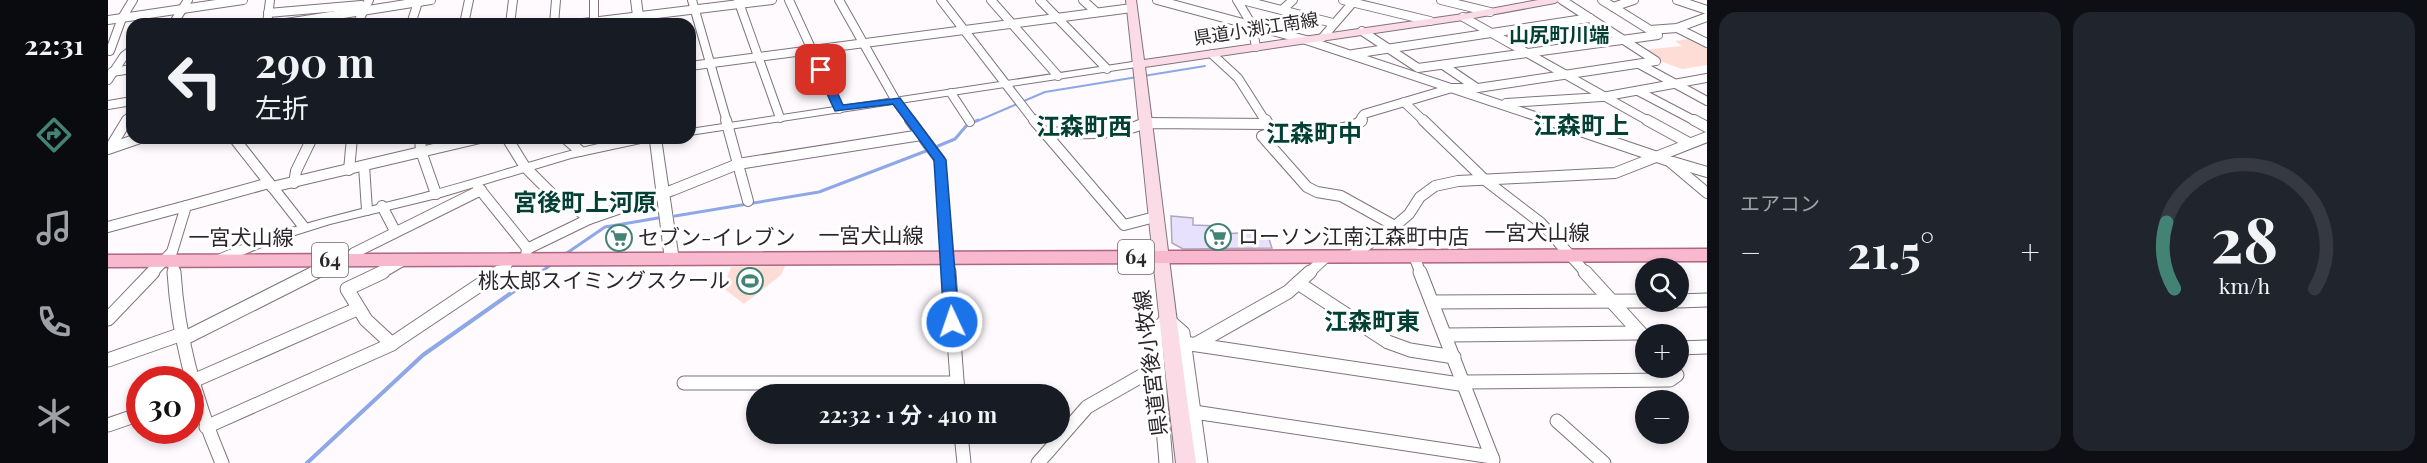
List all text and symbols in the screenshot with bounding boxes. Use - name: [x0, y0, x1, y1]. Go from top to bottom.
- street label: 県道小渕江南線: [1192, 6, 1320, 50]
- district label: 山尻町川端: [1509, 20, 1609, 47]
- text: 22:31: [24, 26, 84, 62]
- text: 290 m: [255, 33, 375, 89]
- icon: left: [156, 42, 234, 120]
- pin: [795, 44, 846, 95]
- icon: arrive: [804, 53, 837, 86]
- text: 左折: [255, 89, 309, 125]
- district label: 江森町上: [1533, 108, 1629, 140]
- district label: 江森町西: [1036, 109, 1132, 141]
- icon: directions: [33, 114, 75, 156]
- district label: 江森町中: [1266, 116, 1362, 148]
- district label: 宮後町上河原: [513, 185, 657, 217]
- text: エアコン: [1740, 189, 1820, 216]
- text: 28: [2210, 195, 2278, 279]
- icon: music: [33, 207, 75, 249]
- street label: 一宮犬山線: [1485, 217, 1590, 245]
- street label: 一宮犬山線: [819, 220, 924, 248]
- text: 21.5°: [1848, 220, 1934, 280]
- place label: ローソン江南江森町中店: [1238, 221, 1469, 249]
- street label: 一宮犬山線: [189, 222, 294, 250]
- place label: セブン-イレブン: [638, 222, 795, 250]
- supermarket icon: ローソン江南江森町中店: [1203, 222, 1233, 252]
- supermarket icon: セブン-イレブン: [604, 223, 634, 253]
- text: −: [1740, 229, 1761, 273]
- text: +: [2021, 229, 2040, 273]
- road number: 64: [1118, 240, 1154, 274]
- road number: 64: [312, 243, 348, 277]
- map controls: [1635, 258, 1689, 444]
- button: search: [1635, 258, 1689, 312]
- place label: 桃太郎スイミングスクール: [478, 265, 730, 293]
- sports icon: 桃太郎スイミングスクール: [735, 266, 765, 296]
- text: km/h: [2218, 271, 2270, 299]
- street label: 県道宮後小牧線: [1126, 289, 1172, 438]
- position arrow: [920, 290, 984, 354]
- icon: phone: [33, 301, 75, 343]
- district label: 江森町東: [1324, 304, 1420, 336]
- button: +: [1635, 324, 1689, 378]
- speed limit sign: 30: [126, 366, 204, 444]
- button: −: [1635, 390, 1689, 444]
- icon: climate: [33, 395, 75, 437]
- text: 22:32 · 1 分 · 410 m: [819, 399, 997, 429]

